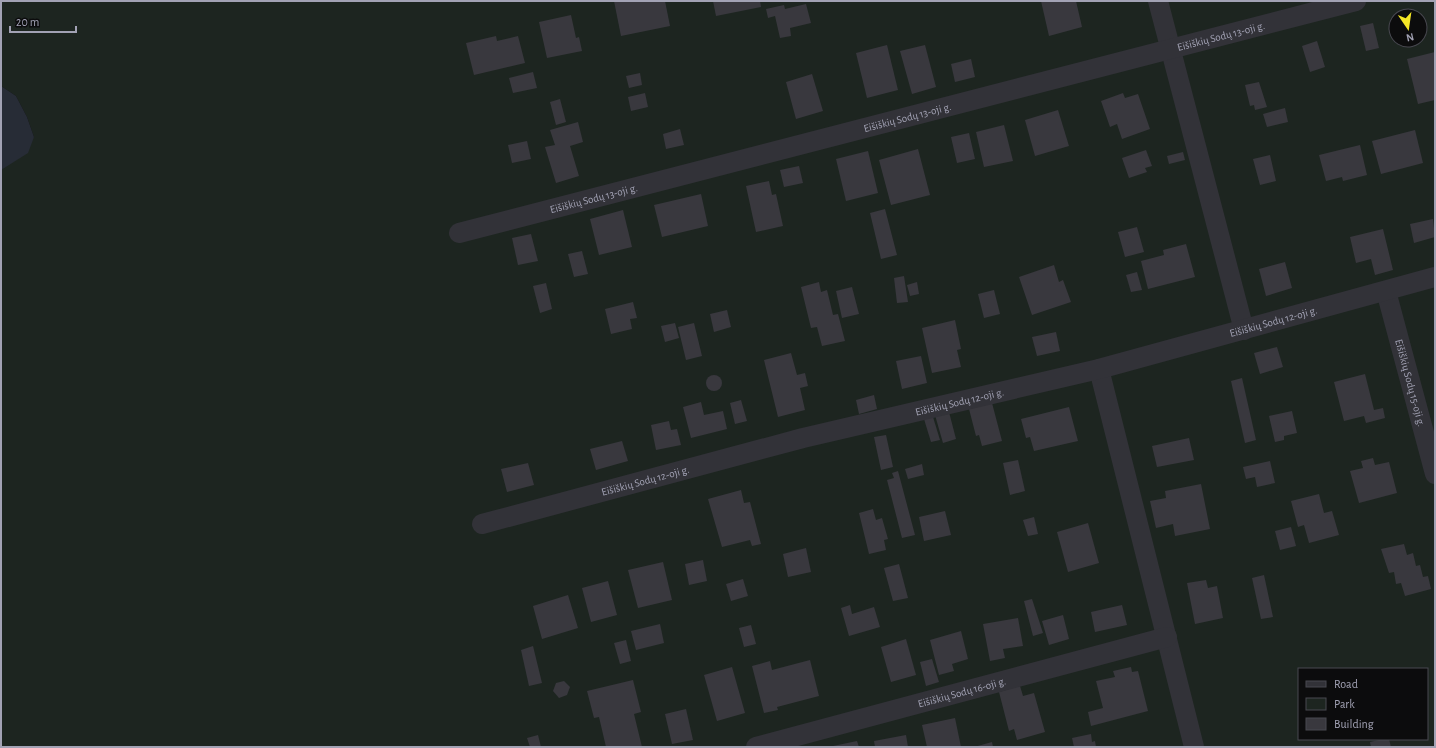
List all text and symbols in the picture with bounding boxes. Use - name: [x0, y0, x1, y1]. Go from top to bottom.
- scale bar: [10, 8, 76, 34]
- north arrow: [1388, 8, 1428, 48]
- text: 20 m: [16, 16, 39, 28]
- street label: Eišiškių Sodų 13-oji g.: [1176, 20, 1266, 53]
- text: N: [1405, 31, 1415, 43]
- street label: Eišiškių Sodų 13-oji g.: [862, 101, 952, 134]
- street label: Eišiškių Sodų 13-oji g.: [549, 182, 639, 215]
- street label: Eišiškių Sodų 12-oji g.: [1228, 305, 1319, 339]
- street label: Eišiškių Sodų 15-oji g.: [1393, 338, 1427, 428]
- street label: Eišiškių Sodų 12-oji g.: [914, 386, 1005, 418]
- street label: Eišiškių Sodų 12-oji g.: [600, 464, 690, 498]
- legend: [1298, 668, 1428, 740]
- street label: Eišiškių Sodų 16-oji g.: [917, 675, 1007, 709]
- text: Road: [1334, 678, 1358, 690]
- text: Park: [1334, 698, 1355, 710]
- text: Building: [1334, 718, 1374, 730]

